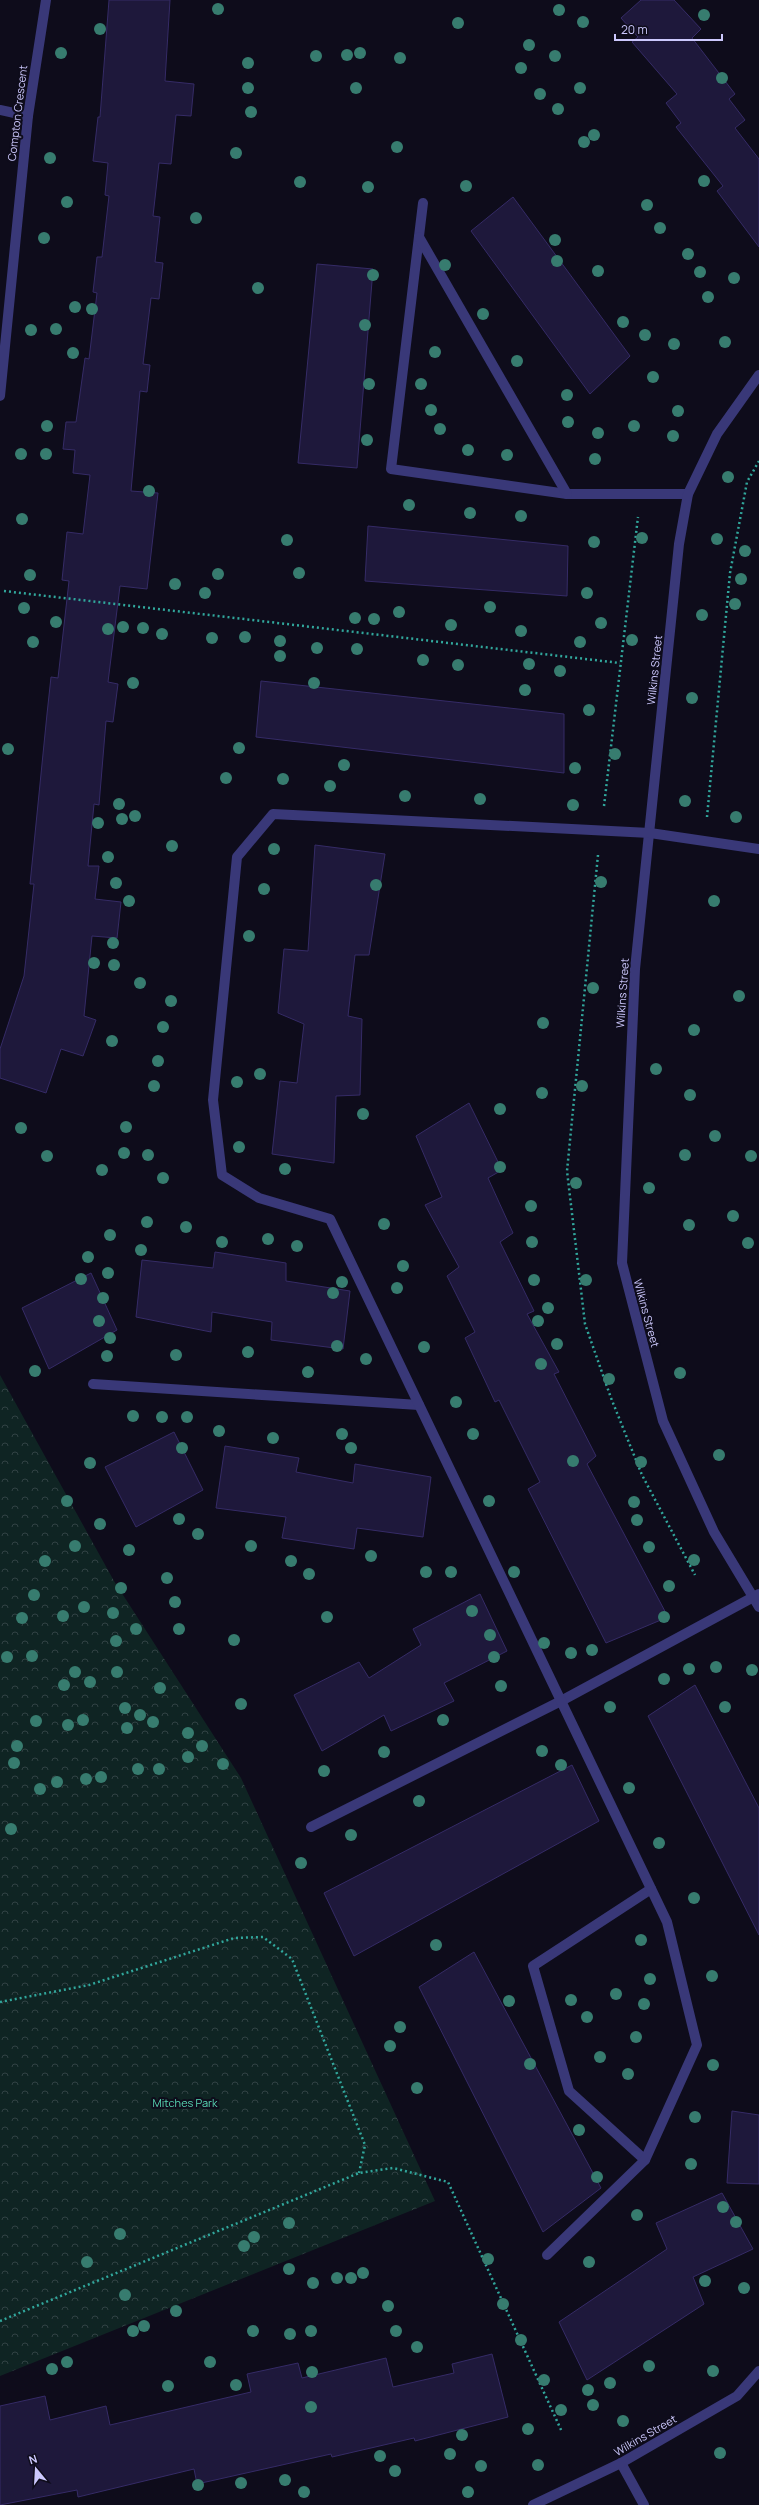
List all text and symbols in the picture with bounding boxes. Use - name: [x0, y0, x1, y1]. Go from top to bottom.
- scale bar: [615, 16, 722, 42]
- text: 20 m: [621, 21, 648, 38]
- street label: Compton Crescent: [4, 64, 30, 162]
- street label: Wilkins Street: [643, 634, 665, 706]
- street label: Wilkins Street: [612, 958, 632, 1028]
- street label: Wilkins Street: [631, 1277, 663, 1349]
- park label: Mitches Park: [153, 2095, 218, 2110]
- street label: Wilkins Street: [611, 2411, 679, 2459]
- north arrow: [16, 2449, 56, 2489]
- text: N: [27, 2451, 39, 2467]

